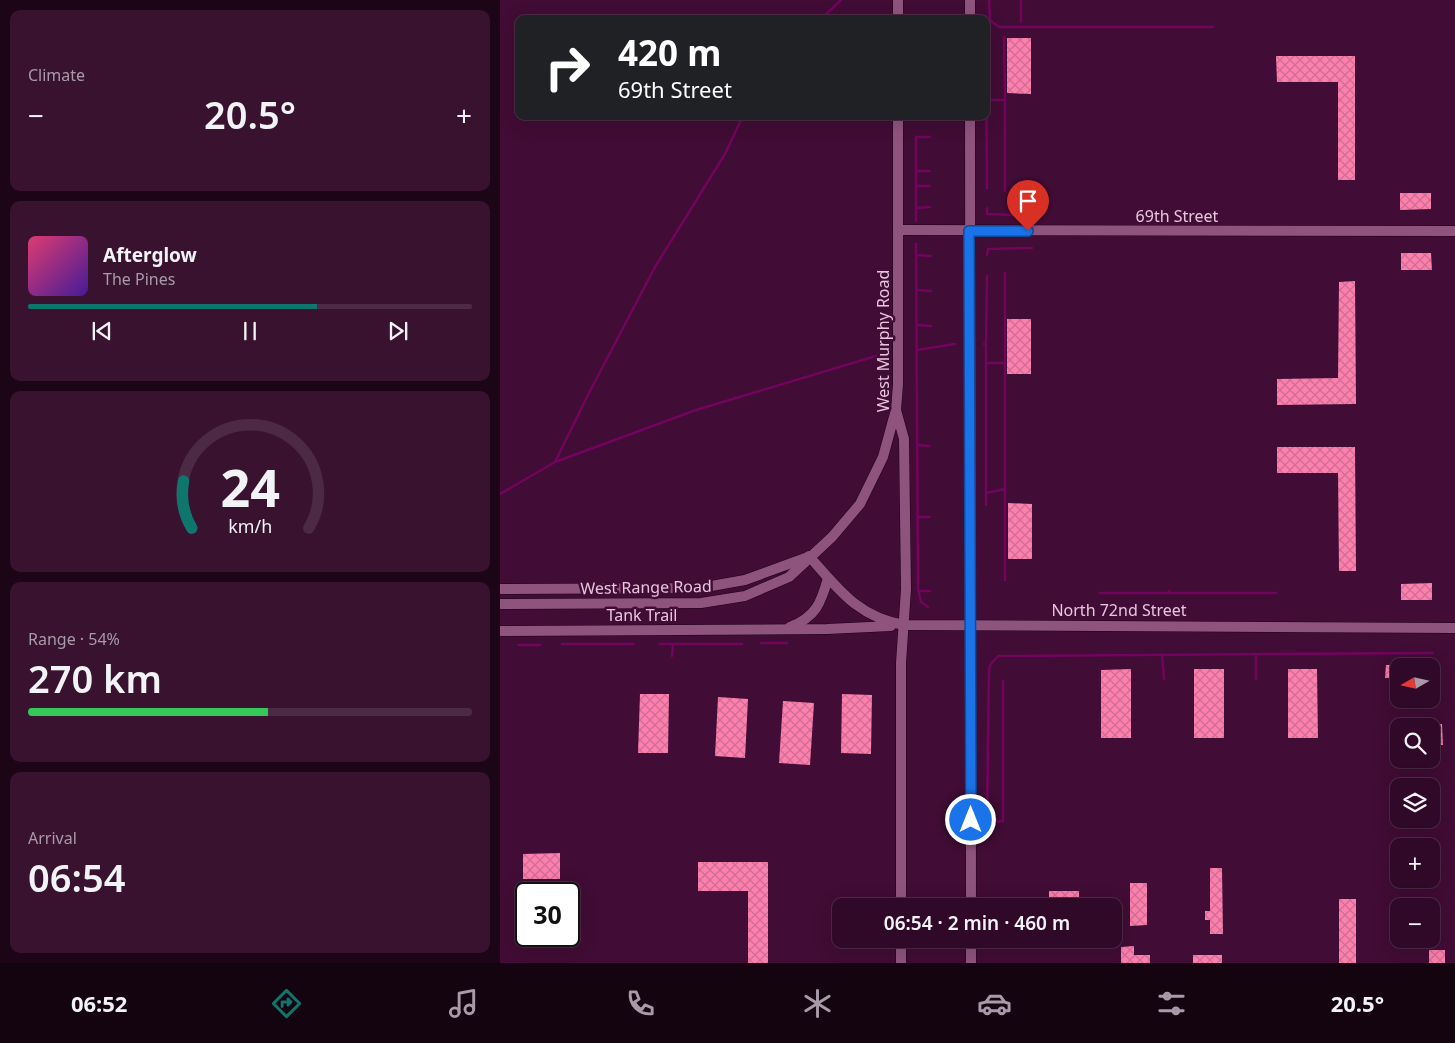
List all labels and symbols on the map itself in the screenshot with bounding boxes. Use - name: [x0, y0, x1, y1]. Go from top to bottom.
- pin: [1007, 180, 1049, 231]
- street label: 69th Street: [1136, 205, 1219, 227]
- street label: West Murphy Road: [872, 270, 894, 412]
- street label: West Range Road: [580, 575, 712, 599]
- street label: North 72nd Street: [1051, 599, 1187, 621]
- street label: Tank Trail: [607, 604, 677, 626]
- north arrow: [1390, 658, 1440, 708]
- position arrow: [944, 793, 996, 845]
- speed limit sign: 30: [515, 882, 580, 947]

